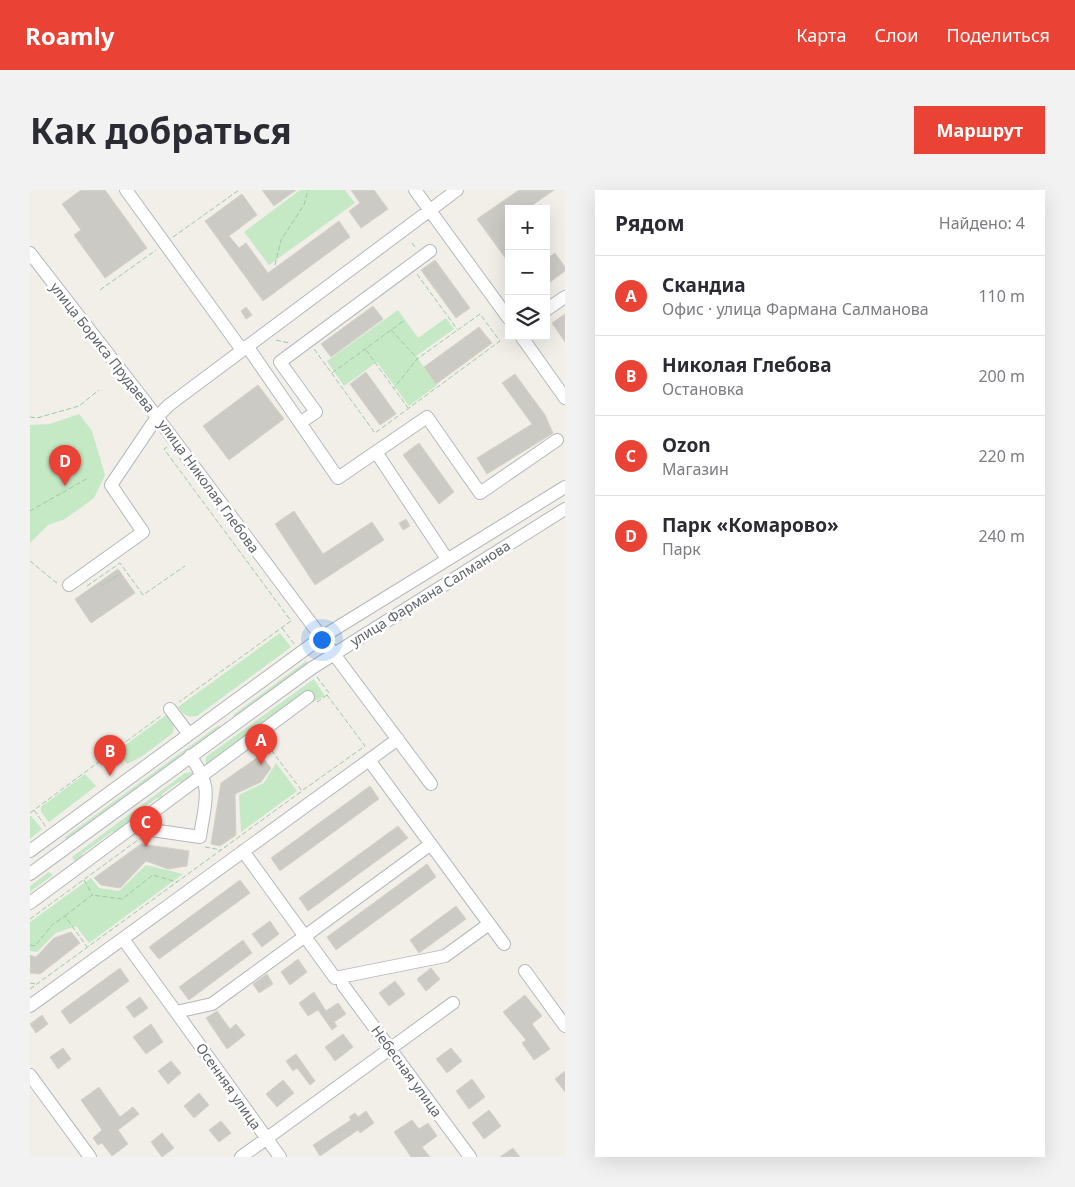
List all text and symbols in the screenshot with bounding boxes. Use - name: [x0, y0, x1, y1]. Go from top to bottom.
- text: Roamly: [25, 19, 114, 52]
- text: Карта: [796, 23, 846, 47]
- text: Слои: [874, 23, 918, 47]
- text: Поделиться: [946, 23, 1050, 47]
- button: Маршрут: [914, 106, 1045, 154]
- text: Как добраться: [30, 107, 292, 154]
- map controls: [505, 205, 550, 340]
- button: +: [505, 205, 550, 250]
- text: Рядом: [615, 209, 685, 237]
- text: Найдено: 4: [939, 212, 1025, 234]
- button: −: [505, 250, 550, 295]
- text: Скандиа: [662, 272, 746, 298]
- street label: улица Бориса Прудаева: [46, 278, 160, 416]
- text: A: [625, 285, 637, 307]
- text: 110 m: [978, 285, 1025, 307]
- button: layers: [505, 295, 550, 340]
- text: Офис · улица Фармана Салманова: [662, 298, 929, 320]
- text: Николая Глебова: [662, 352, 832, 378]
- text: B: [626, 365, 636, 387]
- text: 200 m: [978, 365, 1025, 387]
- text: Остановка: [662, 378, 744, 400]
- street label: улица Николая Глебова: [154, 415, 264, 557]
- text: Ozon: [662, 432, 711, 458]
- pin: D: [49, 445, 81, 486]
- text: C: [626, 445, 636, 467]
- text: 220 m: [978, 445, 1025, 467]
- text: Магазин: [662, 458, 729, 480]
- text: Парк «Комарово»: [662, 512, 839, 538]
- text: D: [625, 525, 637, 547]
- text: 240 m: [978, 525, 1025, 547]
- street label: улица Фармана Салманова: [346, 536, 514, 650]
- text: Парк: [662, 538, 701, 560]
- your location: [309, 627, 335, 653]
- pin: A: [245, 724, 277, 765]
- pin: B: [94, 735, 126, 776]
- pin: C: [130, 806, 162, 847]
- street label: Небесная улица: [367, 1021, 447, 1121]
- street label: Осенняя улица: [192, 1039, 266, 1133]

